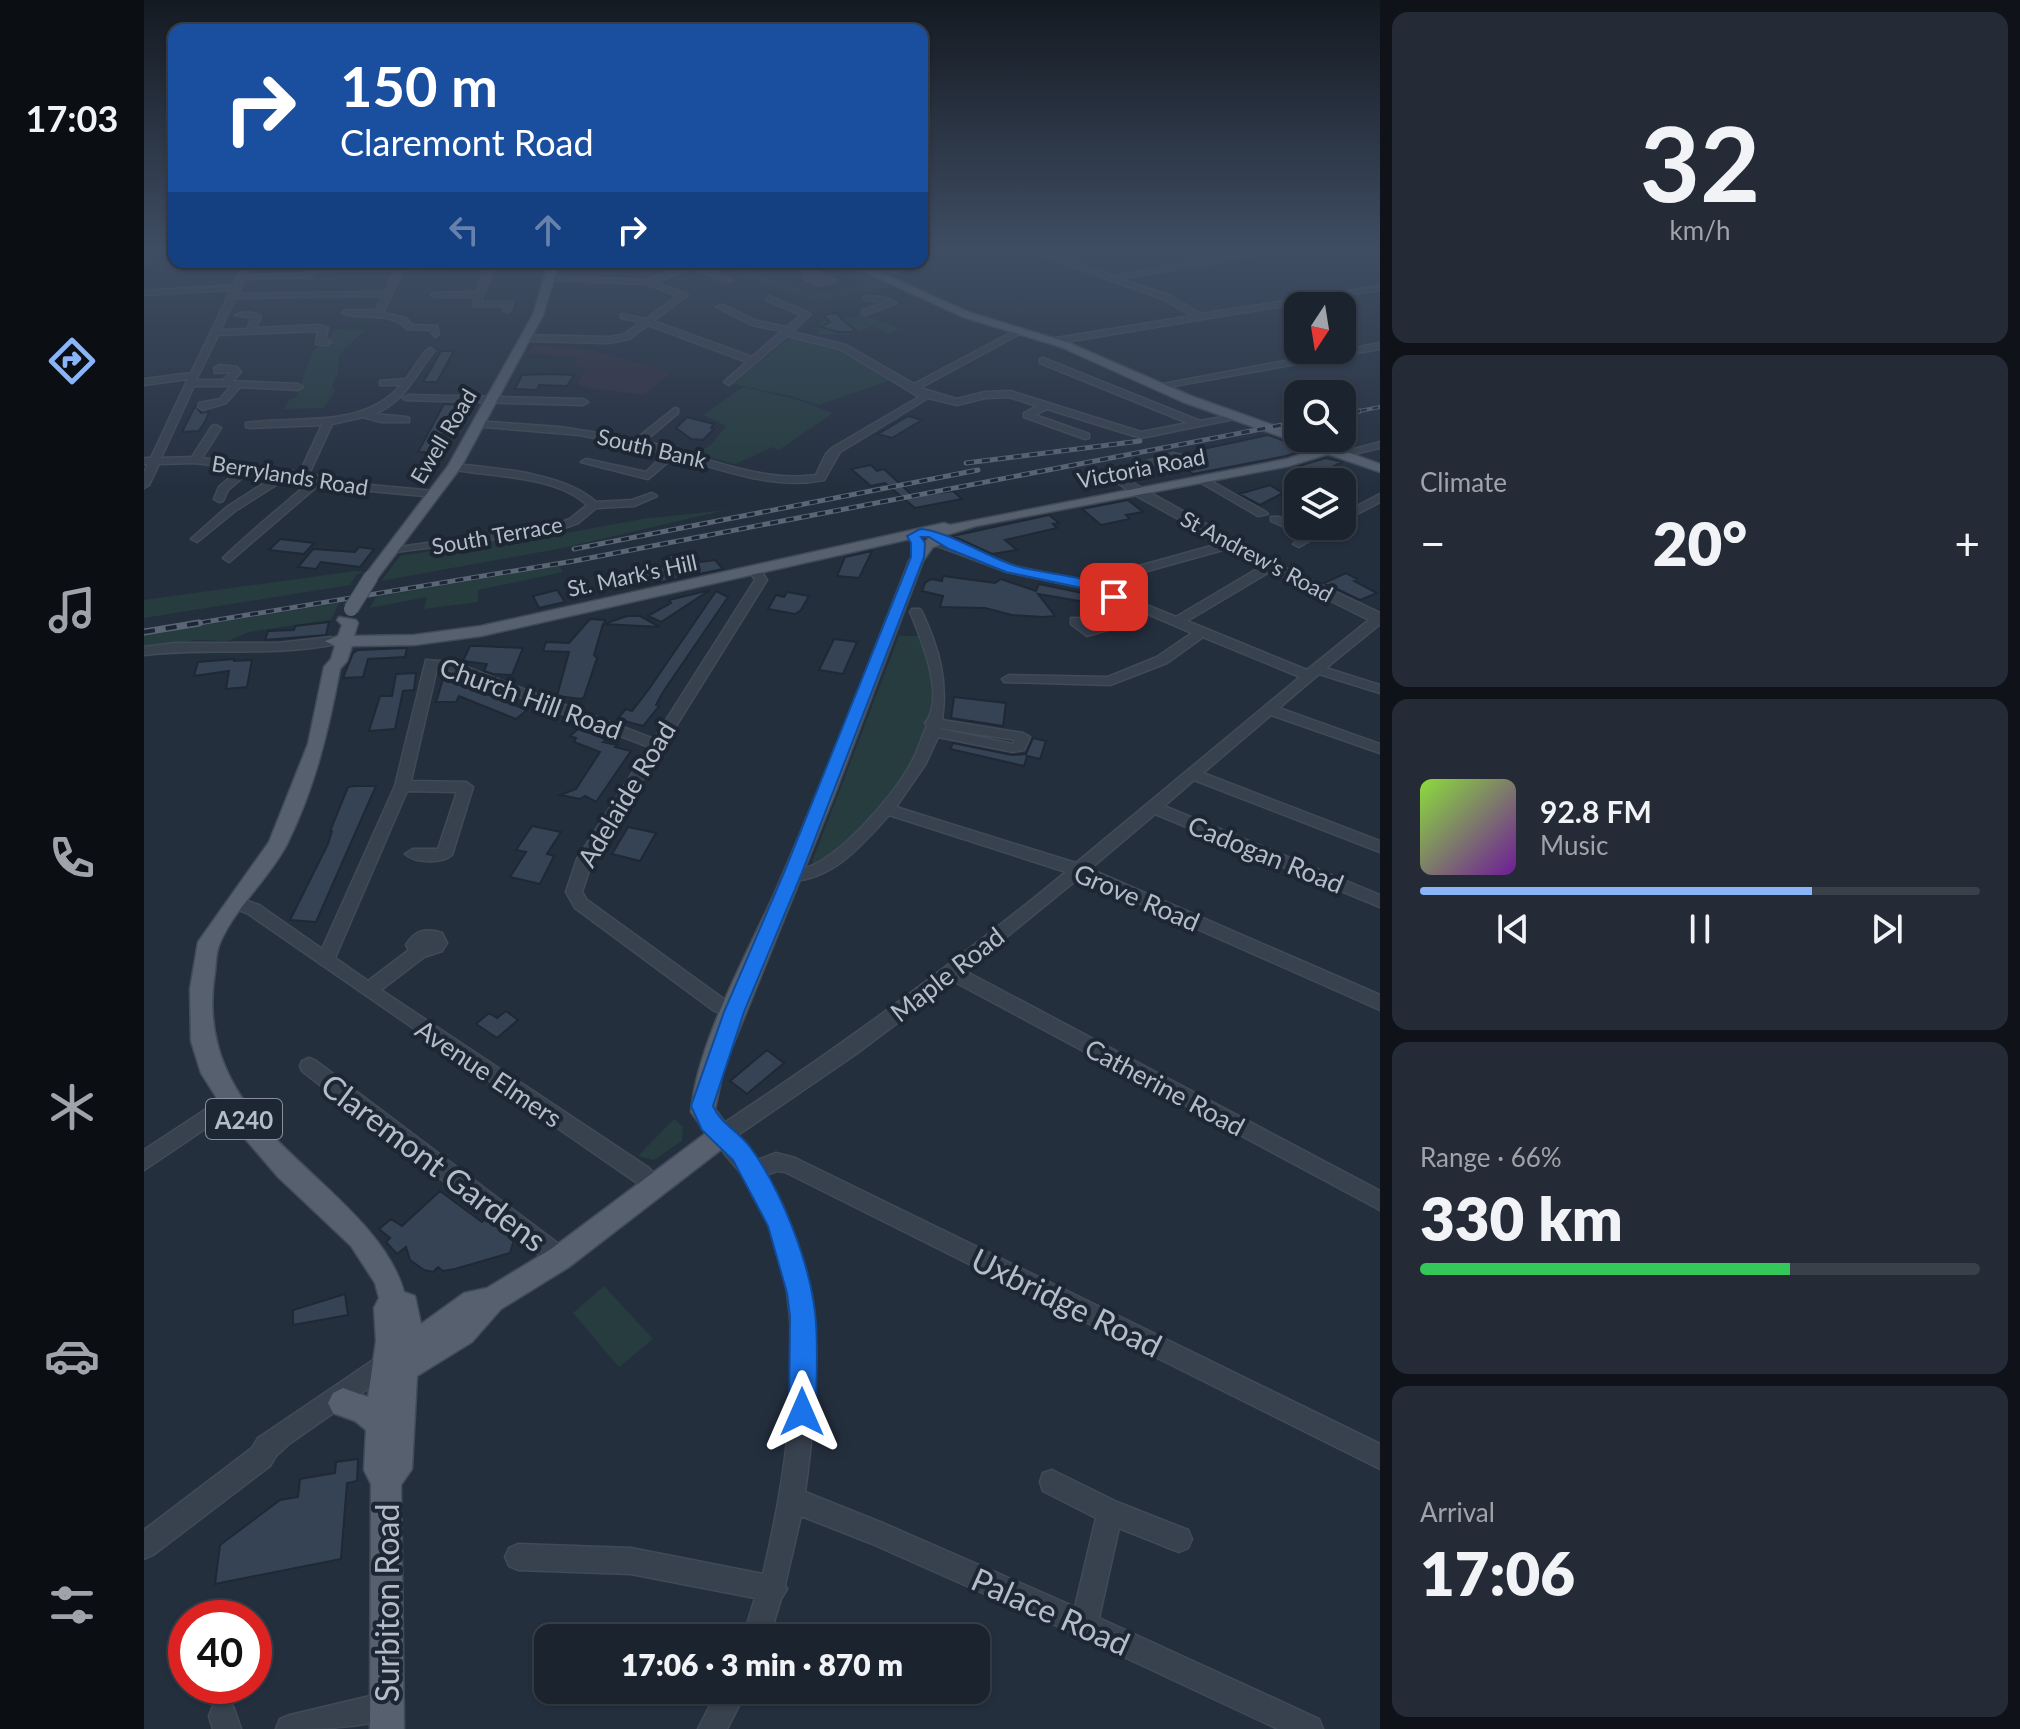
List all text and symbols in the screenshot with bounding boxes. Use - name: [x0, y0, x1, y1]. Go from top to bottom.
- text: 150 m: [340, 52, 498, 119]
- icon: right: [208, 56, 312, 160]
- text: 17:03: [26, 96, 118, 140]
- text: 32: [1640, 99, 1760, 224]
- text: Claremont Road: [340, 120, 594, 164]
- icon: left: [442, 208, 486, 252]
- icon: ahead: [526, 208, 570, 252]
- icon: right: [610, 208, 654, 252]
- text: km/h: [1670, 214, 1730, 246]
- north arrow: [1284, 292, 1356, 364]
- map controls: [1284, 292, 1356, 540]
- icon: directions: [44, 333, 100, 389]
- button: search: [1284, 380, 1356, 452]
- street label: Ewell Road: [404, 384, 482, 488]
- street label: South Bank: [595, 422, 710, 474]
- street label: Victoria Road: [1075, 442, 1207, 494]
- street label: Berrylands Road: [210, 449, 370, 501]
- text: Climate: [1420, 466, 1507, 498]
- button: layers: [1284, 468, 1356, 540]
- street label: St Andrew's Road: [1176, 505, 1338, 607]
- text: 20°: [1653, 507, 1747, 579]
- street label: South Terrace: [429, 510, 565, 560]
- text: −: [1420, 517, 1446, 569]
- text: +: [1954, 517, 1980, 569]
- street label: St. Mark's Hill: [565, 548, 699, 602]
- pin: [1080, 563, 1148, 631]
- icon: arrive: [1092, 575, 1136, 619]
- icon: music: [44, 582, 100, 638]
- street label: Church Hill Road: [436, 650, 626, 746]
- street label: Adelaide Road: [570, 716, 682, 872]
- text: 92.8 FM: [1540, 793, 1652, 829]
- street label: Cadogan Road: [1184, 808, 1348, 900]
- text: Music: [1540, 829, 1608, 861]
- icon: phone: [44, 830, 100, 886]
- street label: Grove Road: [1069, 856, 1205, 938]
- icon: previous: [1491, 907, 1535, 951]
- icon: pause: [1678, 907, 1722, 951]
- icon: next: [1865, 907, 1909, 951]
- street label: Maple Road: [884, 920, 1010, 1028]
- street label: Avenue Elmers: [410, 1012, 568, 1134]
- street label: Catherine Road: [1080, 1032, 1250, 1142]
- street label: Claremont Gardens: [314, 1065, 554, 1259]
- icon: climate: [44, 1079, 100, 1135]
- road number: A240: [206, 1099, 282, 1139]
- text: Range · 66%: [1420, 1141, 1562, 1173]
- text: 330 km: [1420, 1182, 1623, 1254]
- street label: Uxbridge Road: [966, 1239, 1168, 1365]
- icon: car: [44, 1328, 100, 1384]
- position arrow: [760, 1370, 844, 1454]
- text: Arrival: [1420, 1496, 1495, 1528]
- street label: Surbiton Road: [367, 1504, 406, 1702]
- text: 17:06: [1420, 1537, 1575, 1609]
- street label: Palace Road: [966, 1559, 1136, 1663]
- icon: filters: [44, 1577, 100, 1633]
- speed limit sign: 40: [168, 1600, 272, 1704]
- text: 17:06 · 3 min · 870 m: [621, 1646, 903, 1682]

